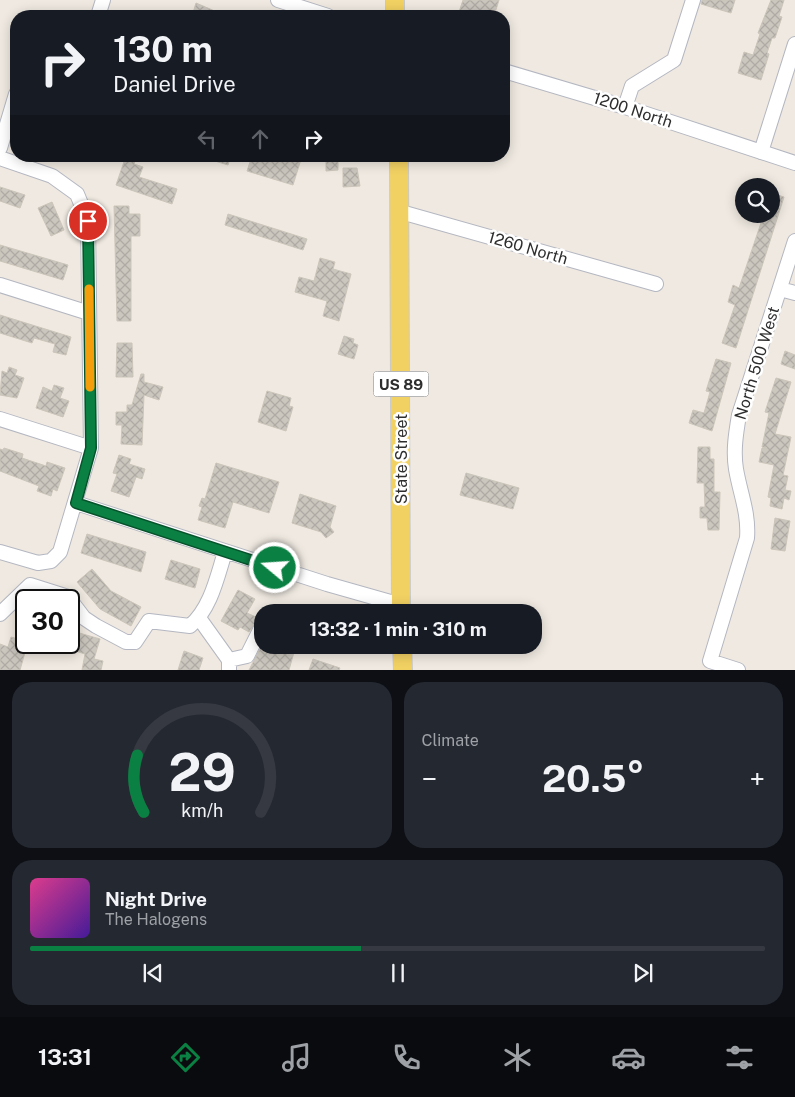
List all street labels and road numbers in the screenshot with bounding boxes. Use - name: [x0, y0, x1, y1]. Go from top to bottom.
- street label: 1200 North: [591, 88, 675, 132]
- street label: 1260 North: [486, 228, 570, 268]
- street label: North 500 West: [731, 304, 783, 422]
- road number: US 89: [374, 372, 428, 396]
- street label: State Street: [392, 414, 411, 504]

